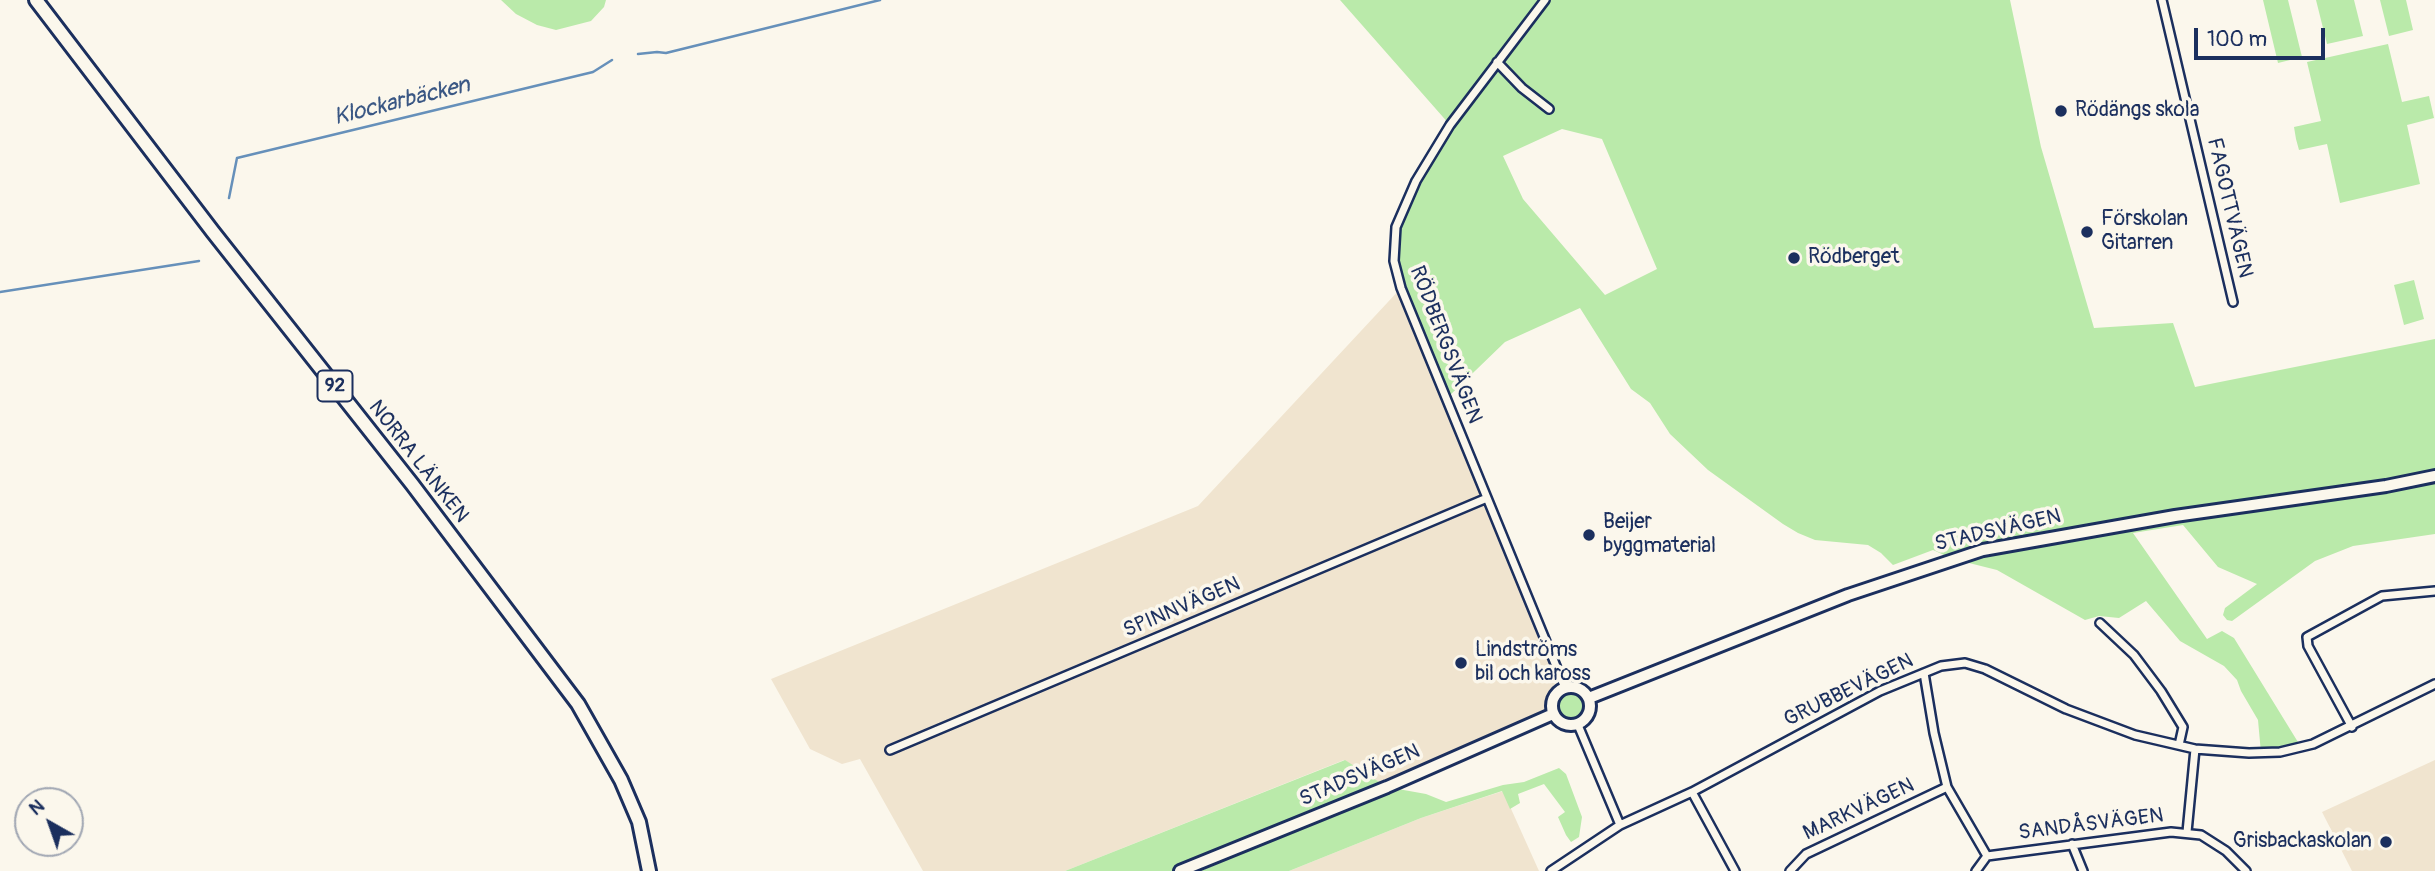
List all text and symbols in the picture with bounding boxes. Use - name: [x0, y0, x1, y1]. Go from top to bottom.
- scale bar: [2197, 14, 2328, 58]
- text: 100 m: [2207, 26, 2267, 53]
- water label: Klockarbäcken: [331, 72, 473, 132]
- place label: Rödängs skola: [2075, 98, 2200, 124]
- marker: Rödängs skola: [2053, 103, 2069, 119]
- street label: FAGOTTVÄGEN: [2201, 135, 2257, 281]
- place label: Förskolan Gitarren: [2101, 207, 2188, 257]
- marker: Förskolan Gitarren: [2079, 224, 2095, 240]
- place label: Rödberget: [1808, 245, 1899, 271]
- marker: Rödberget: [1786, 250, 1802, 266]
- street label: RÖDBERGSVÄGEN: [1403, 263, 1487, 427]
- road number: 92: [318, 370, 352, 402]
- street label: NORRA LÄNKEN: [362, 396, 474, 528]
- street label: STADSVÄGEN: [1933, 504, 2063, 558]
- place label: Beijer byggmaterial: [1603, 510, 1716, 560]
- marker: Beijer byggmaterial: [1581, 527, 1597, 543]
- street label: SPINNVÄGEN: [1120, 572, 1244, 644]
- place label: Lindströms bil och kaross: [1475, 638, 1591, 688]
- street label: GRUBBEVÄGEN: [1780, 649, 1918, 733]
- marker: Lindströms bil och kaross: [1453, 655, 1469, 671]
- street label: STADSVÄGEN: [1296, 739, 1424, 813]
- street label: MARKVÄGEN: [1799, 773, 1919, 847]
- north arrow: [14, 787, 84, 857]
- text: N: [24, 794, 49, 821]
- street label: SANDÅSVÄGEN: [2017, 804, 2165, 846]
- place label: Grisbackaskolan: [2233, 829, 2372, 855]
- marker: Grisbackaskolan: [2378, 834, 2394, 850]

